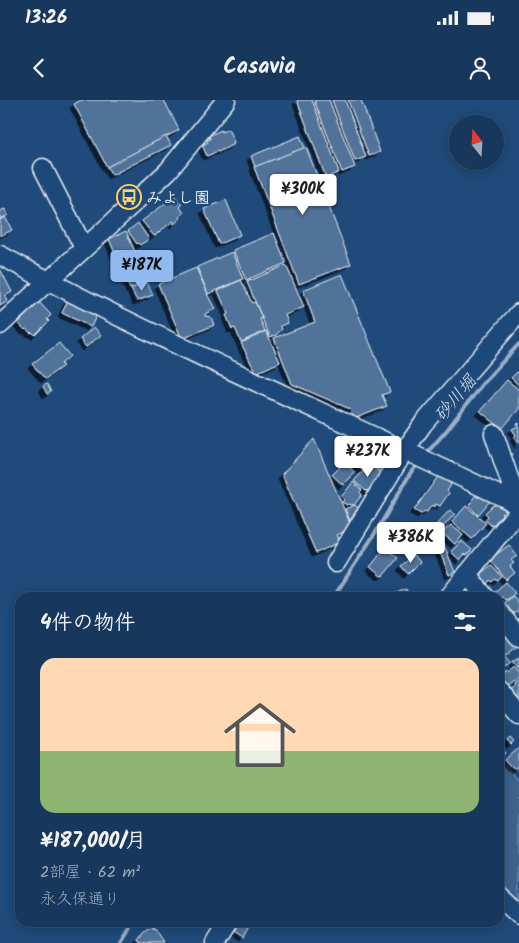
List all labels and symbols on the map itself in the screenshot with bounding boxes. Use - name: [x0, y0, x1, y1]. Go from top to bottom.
- north arrow: [449, 115, 504, 170]
- pin: ¥300K: [268, 174, 338, 216]
- bus stop icon: みよし園: [116, 184, 142, 210]
- place label: みよし園: [146, 186, 210, 211]
- pin: ¥187K: [107, 250, 177, 292]
- water label: 砂川堀: [428, 368, 485, 429]
- pin: ¥237K: [333, 436, 403, 478]
- pin: ¥386K: [376, 522, 446, 564]

